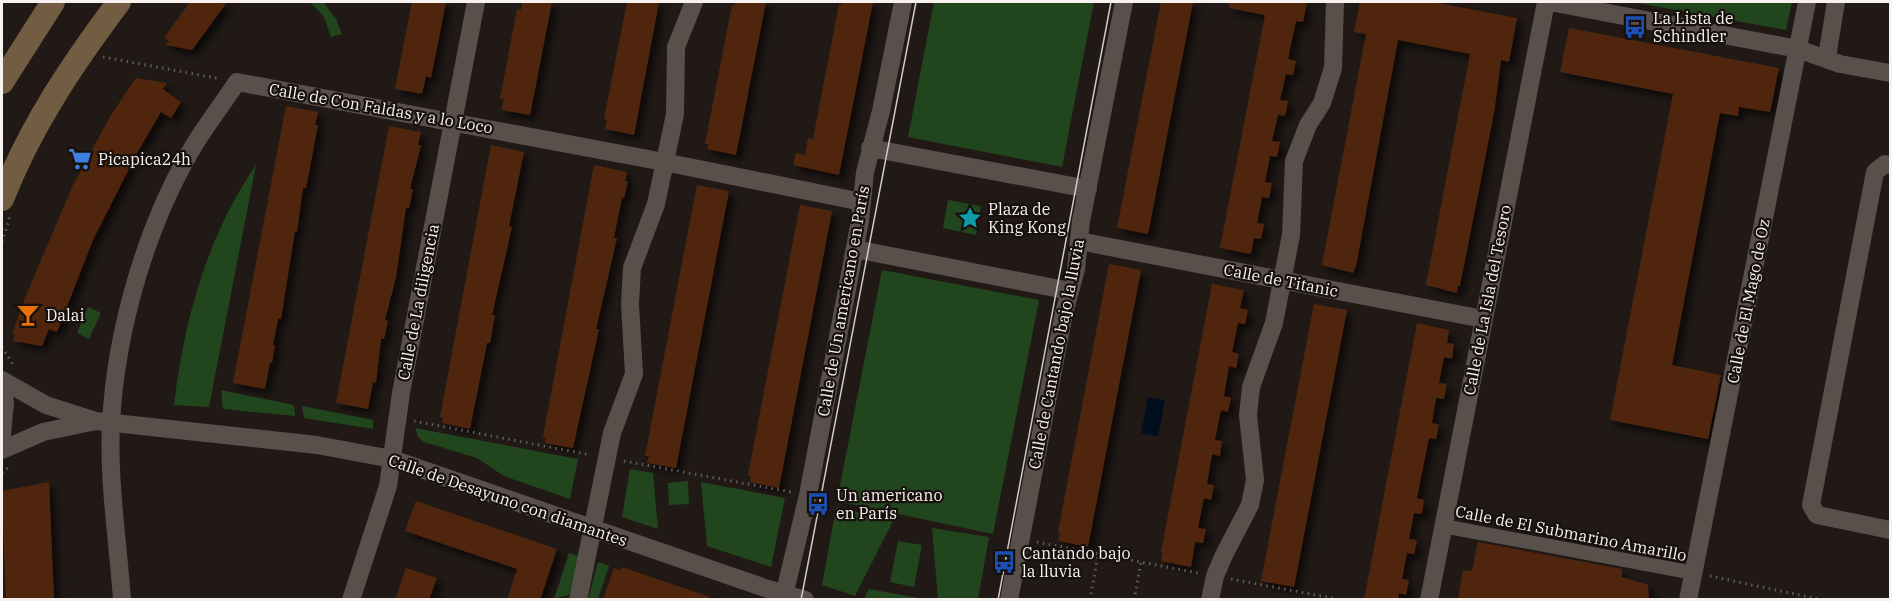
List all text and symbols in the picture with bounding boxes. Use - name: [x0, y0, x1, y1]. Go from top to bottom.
- place label: La Lista de Schindler: [1653, 8, 1734, 46]
- bus stop icon: La Lista de Schindler: [1622, 14, 1648, 40]
- street label: Calle de Con Faldas y a lo Loco: [267, 78, 495, 138]
- supermarket icon: Picapica24h: [67, 146, 93, 172]
- place label: Picapica24h: [98, 149, 191, 169]
- street label: Calle de Un americano en París: [813, 184, 873, 418]
- place label: Plaza de King Kong: [988, 199, 1066, 237]
- street label: Calle de La Isla del Tesoro: [1459, 203, 1515, 397]
- place icon: Plaza de King Kong: [957, 205, 983, 231]
- street label: Calle de El Mago de Oz: [1722, 217, 1774, 385]
- street label: Calle de La diligencia: [393, 222, 443, 382]
- street label: Calle de Cantando bajo la lluvia: [1024, 237, 1088, 471]
- street label: Calle de Titanic: [1222, 259, 1340, 301]
- bar icon: Dalai: [15, 302, 41, 328]
- place label: Dalai: [46, 305, 85, 325]
- street label: Calle de Desayuno con diamantes: [386, 450, 630, 550]
- place label: Un americano en París: [836, 485, 943, 523]
- bus stop icon: Un americano en París: [805, 491, 831, 517]
- street label: Calle de El Submarino Amarillo: [1454, 501, 1688, 565]
- place label: Cantando bajo la lluvia: [1022, 543, 1131, 581]
- bus stop icon: Cantando bajo la lluvia: [991, 549, 1017, 575]

